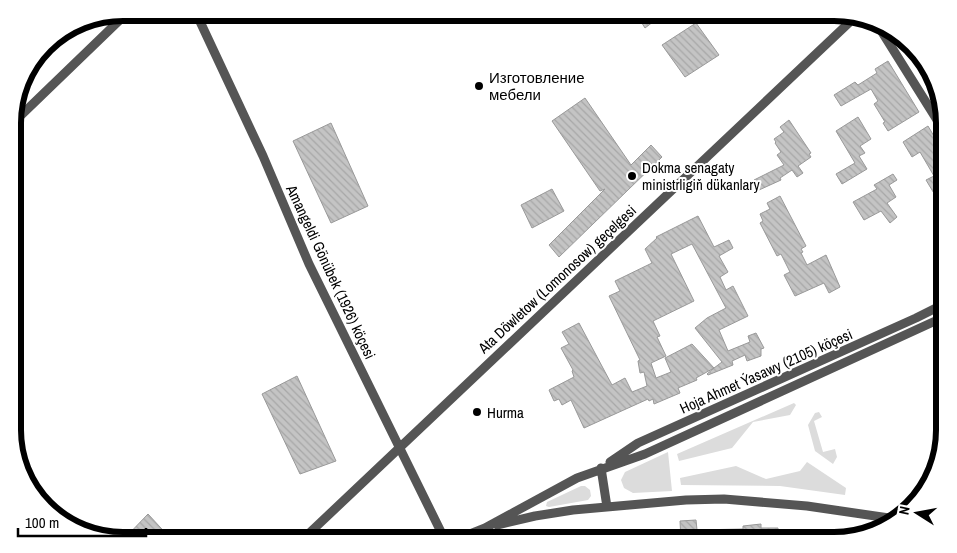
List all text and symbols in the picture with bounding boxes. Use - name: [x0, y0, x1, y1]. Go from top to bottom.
- place label: Изготовление мебели: [489, 67, 585, 105]
- marker: Изготовление мебели: [473, 80, 485, 92]
- place label: Dokma senagaty ministrligiň dükanlary: [642, 157, 760, 195]
- marker: Dokma senagaty ministrligiň dükanlary: [626, 170, 638, 182]
- street label: Amangeldi Gönübek (1926) köçesi: [281, 181, 381, 363]
- street label: Ata Döwletow (Lomonosow) geçelgesi: [473, 200, 641, 359]
- street label: Hoja Ahmet Ýasawy (2105) köçesi: [676, 323, 856, 419]
- place label: Hurma: [487, 402, 524, 423]
- marker: Hurma: [471, 406, 483, 418]
- north arrow: [892, 488, 942, 538]
- text: N: [895, 505, 914, 516]
- scale bar: [18, 506, 145, 538]
- text: 100 m: [25, 512, 59, 533]

